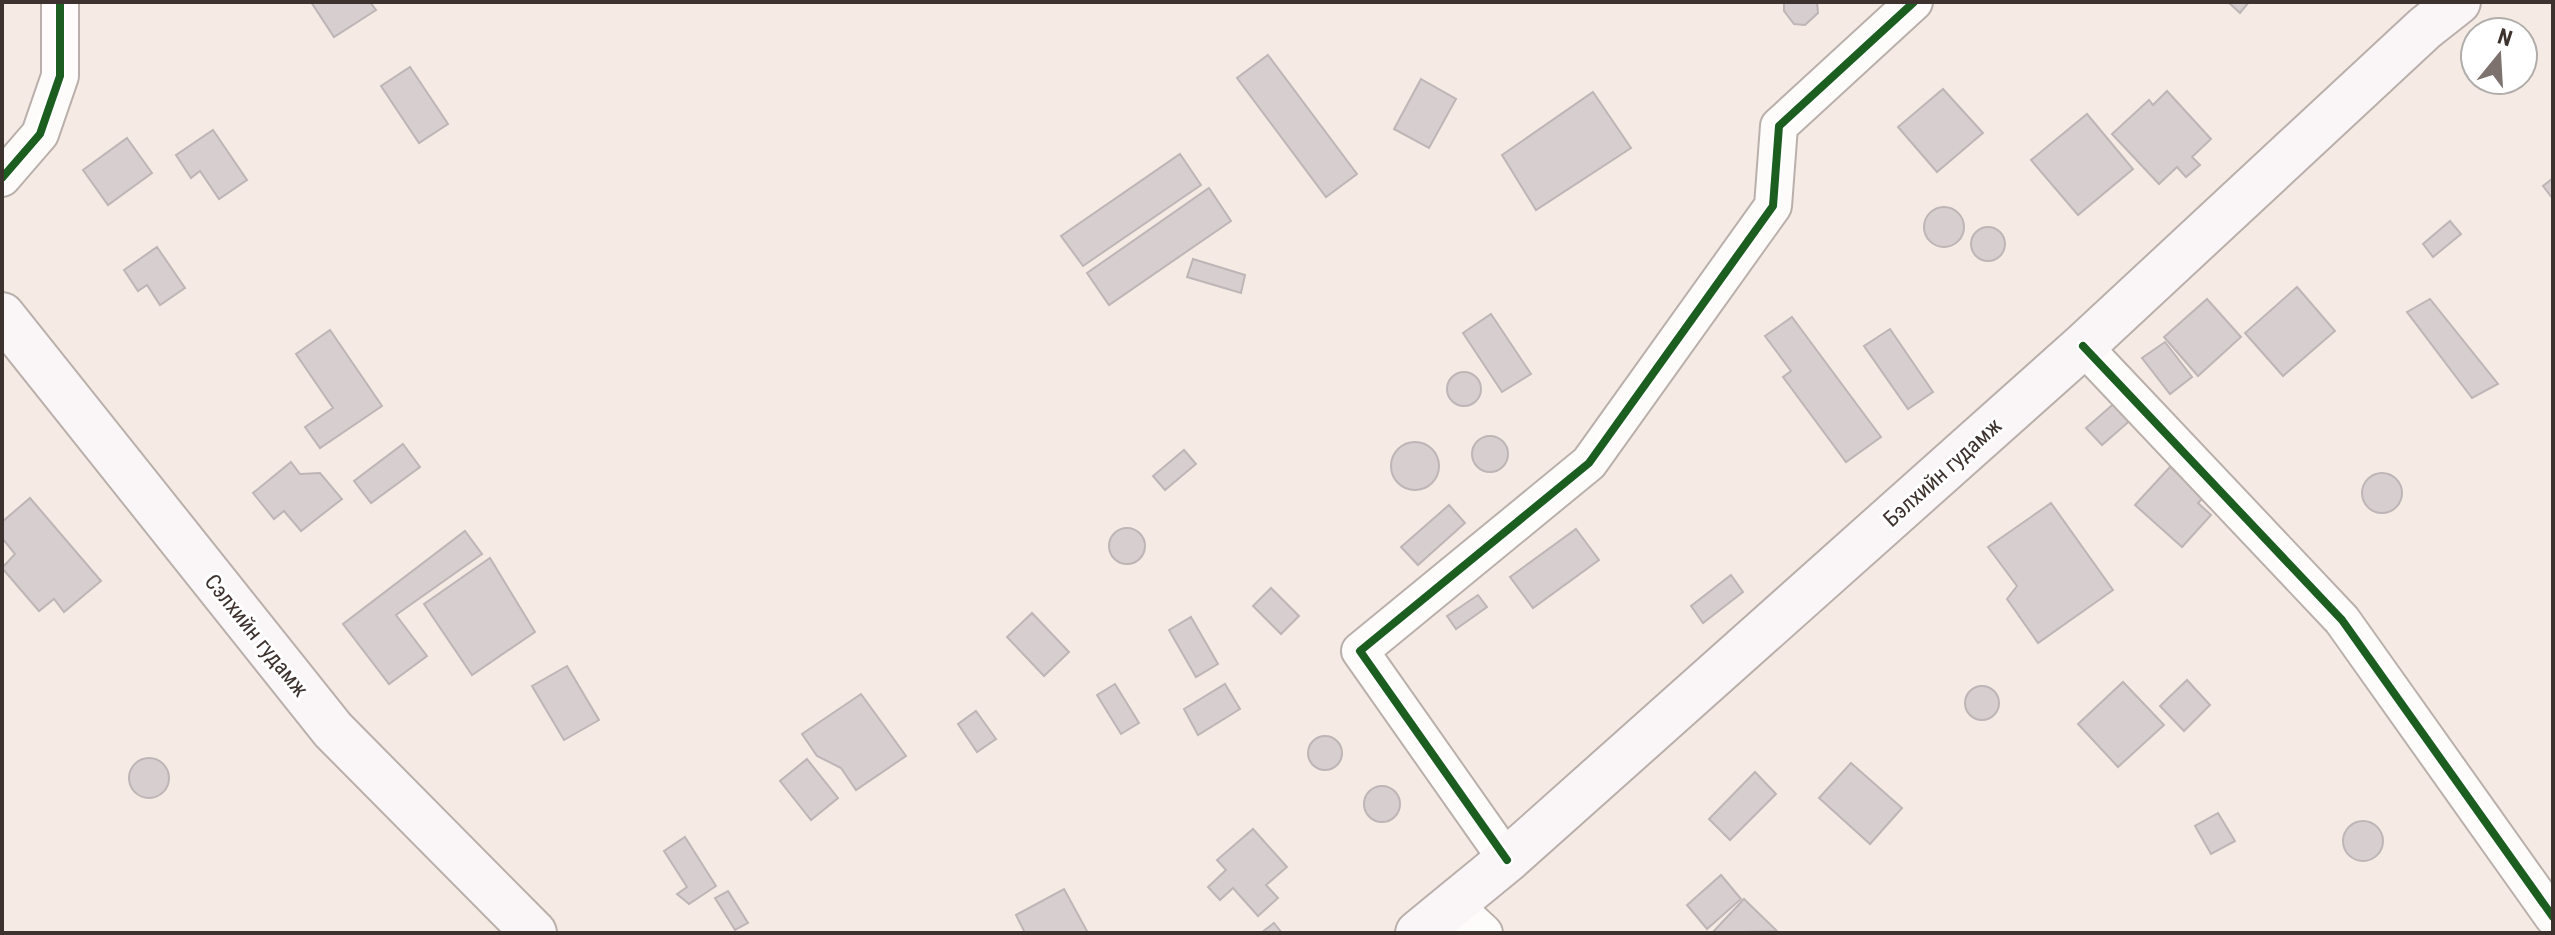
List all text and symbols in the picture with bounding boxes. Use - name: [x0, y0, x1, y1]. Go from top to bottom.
- north arrow: [2459, 16, 2539, 96]
- text: N: [2495, 23, 2515, 51]
- street label: Бэлхийн гудамж: [1878, 413, 2007, 532]
- street label: Сэлхийн гудамж: [200, 569, 314, 702]

